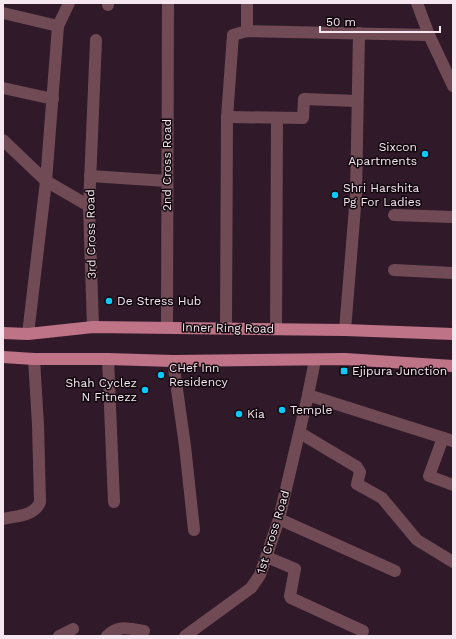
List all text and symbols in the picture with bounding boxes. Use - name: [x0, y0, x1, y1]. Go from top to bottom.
- scale bar: [320, 8, 440, 34]
- text: 50 m: [326, 15, 356, 29]
- street label: 2nd Cross Road: [160, 119, 174, 211]
- place label: Sixcon Apartments: [348, 140, 417, 168]
- marker: Sixcon Apartments: [420, 149, 430, 159]
- place label: Shri Harshita Pg For Ladies: [343, 181, 421, 209]
- street label: 3rd Cross Road: [83, 189, 99, 279]
- marker: Shri Harshita Pg For Ladies: [330, 190, 340, 200]
- place label: De Stress Hub: [117, 294, 201, 308]
- marker: De Stress Hub: [104, 296, 114, 306]
- street label: Inner Ring Road: [182, 320, 274, 336]
- place label: CHef Inn Residency: [169, 361, 229, 389]
- place label: Ejipura Junction: [352, 364, 447, 378]
- marker: Ejipura Junction: [339, 366, 349, 376]
- marker: CHef Inn Residency: [156, 370, 166, 380]
- place label: Shah Cyclez N Fitnezz: [65, 376, 137, 404]
- marker: Shah Cyclez N Fitnezz: [140, 385, 150, 395]
- place label: Temple: [290, 403, 332, 417]
- marker: Temple: [277, 405, 287, 415]
- place label: Kia: [247, 407, 265, 421]
- marker: Kia: [234, 409, 244, 419]
- street label: 1st Cross Road: [254, 489, 292, 575]

